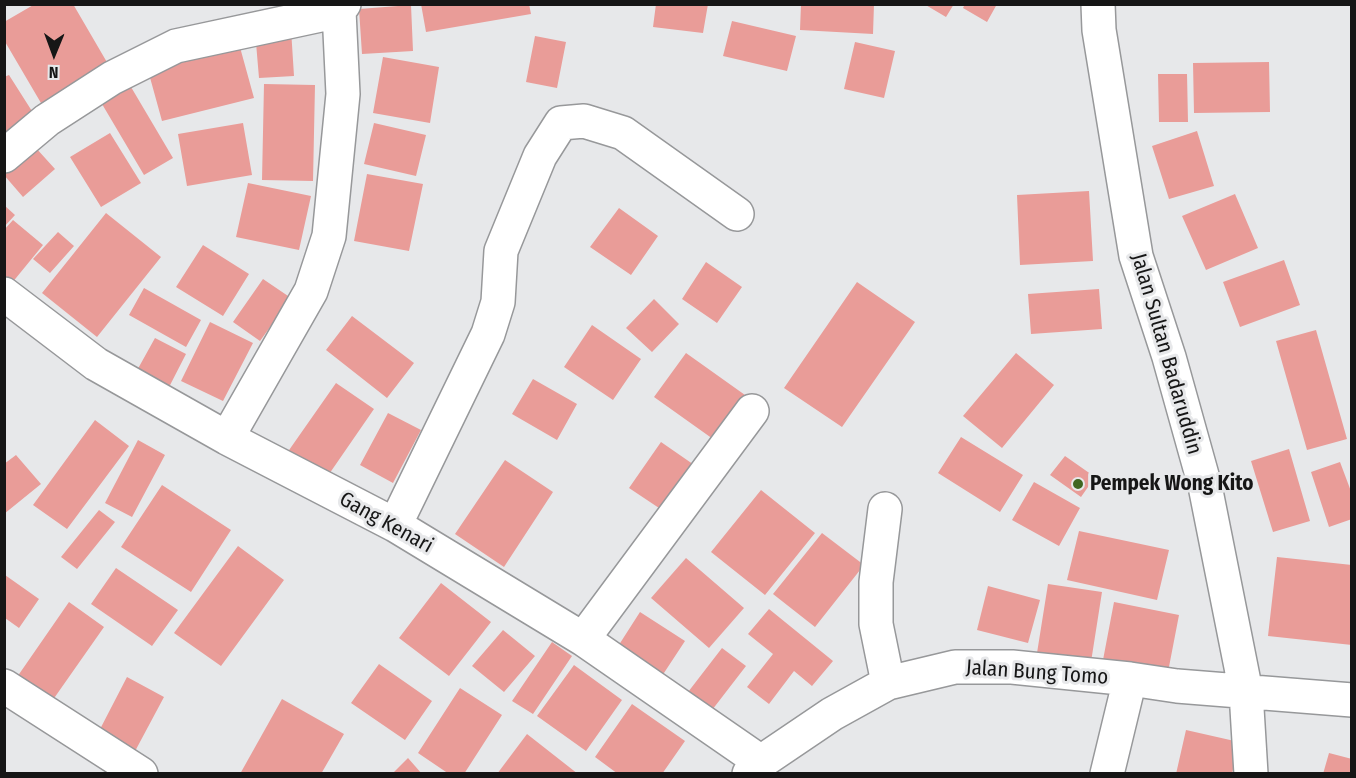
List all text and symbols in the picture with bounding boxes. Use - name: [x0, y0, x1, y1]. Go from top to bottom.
- north arrow: [24, 24, 84, 84]
- text: N: [49, 63, 59, 82]
- street label: Jalan Sultan Badaruddin: [1125, 251, 1207, 457]
- place label: Pempek Wong Kito: [1090, 471, 1253, 497]
- marker: Pempek Wong Kito: [1071, 477, 1085, 491]
- street label: Gang Kenari: [335, 487, 437, 559]
- street label: Jalan Bung Tomo: [965, 655, 1109, 691]

